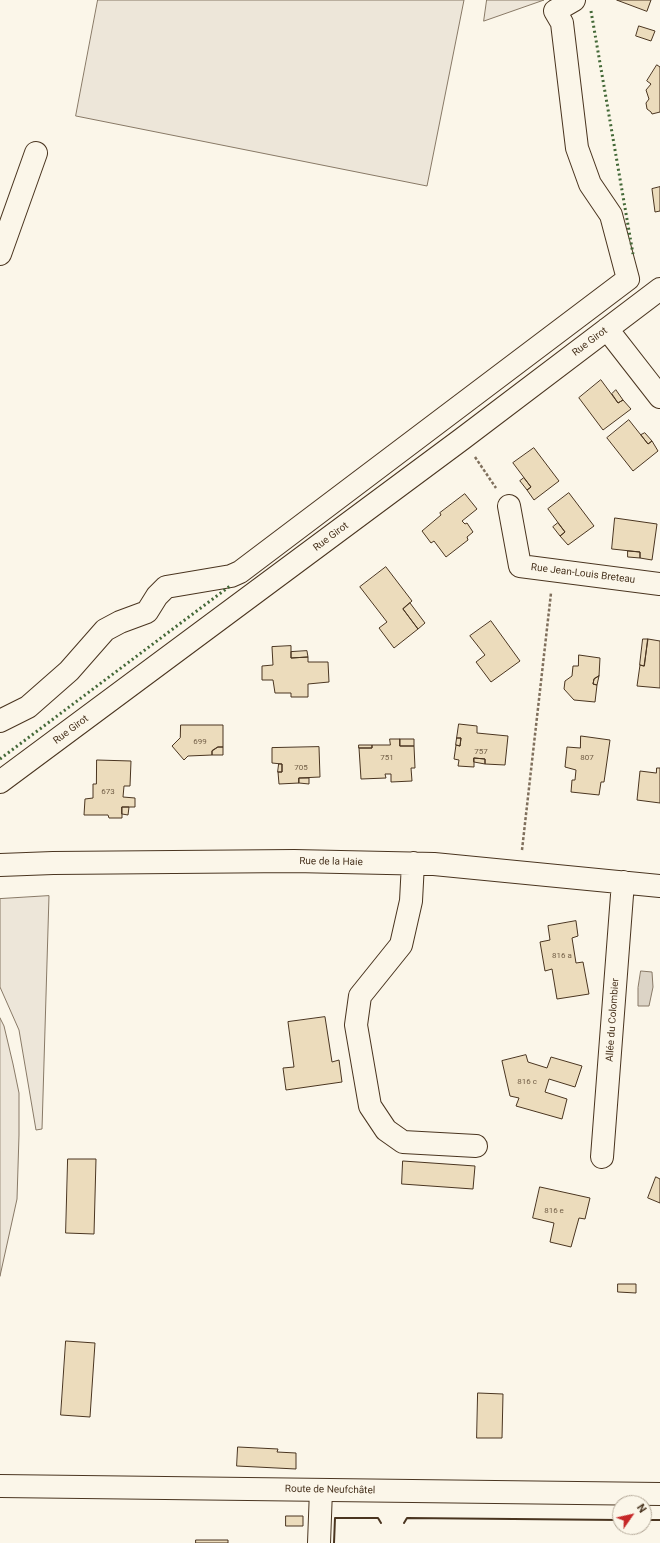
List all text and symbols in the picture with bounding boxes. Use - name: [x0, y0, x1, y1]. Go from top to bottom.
- street label: Rue Girot: [570, 325, 610, 359]
- street label: Rue Girot: [311, 520, 351, 554]
- street label: Rue Jean-Louis Breteau: [530, 562, 636, 586]
- street label: Rue Girot: [51, 713, 91, 747]
- house number: 699: [193, 737, 207, 747]
- house number: 757: [474, 747, 488, 757]
- house number: 751: [380, 753, 394, 763]
- house number: 807: [580, 753, 594, 763]
- house number: 705: [294, 763, 308, 773]
- house number: 673: [101, 787, 115, 797]
- street label: Rue de la Haie: [299, 855, 363, 869]
- house number: 816 a: [552, 951, 572, 961]
- street label: Allée du Colombier: [604, 978, 622, 1062]
- house number: 816 c: [517, 1077, 537, 1087]
- house number: 816 e: [544, 1206, 564, 1216]
- street label: Route de Neufchâtel: [285, 1483, 375, 1497]
- north arrow: [612, 1495, 652, 1535]
- text: N: [634, 1502, 649, 1515]

